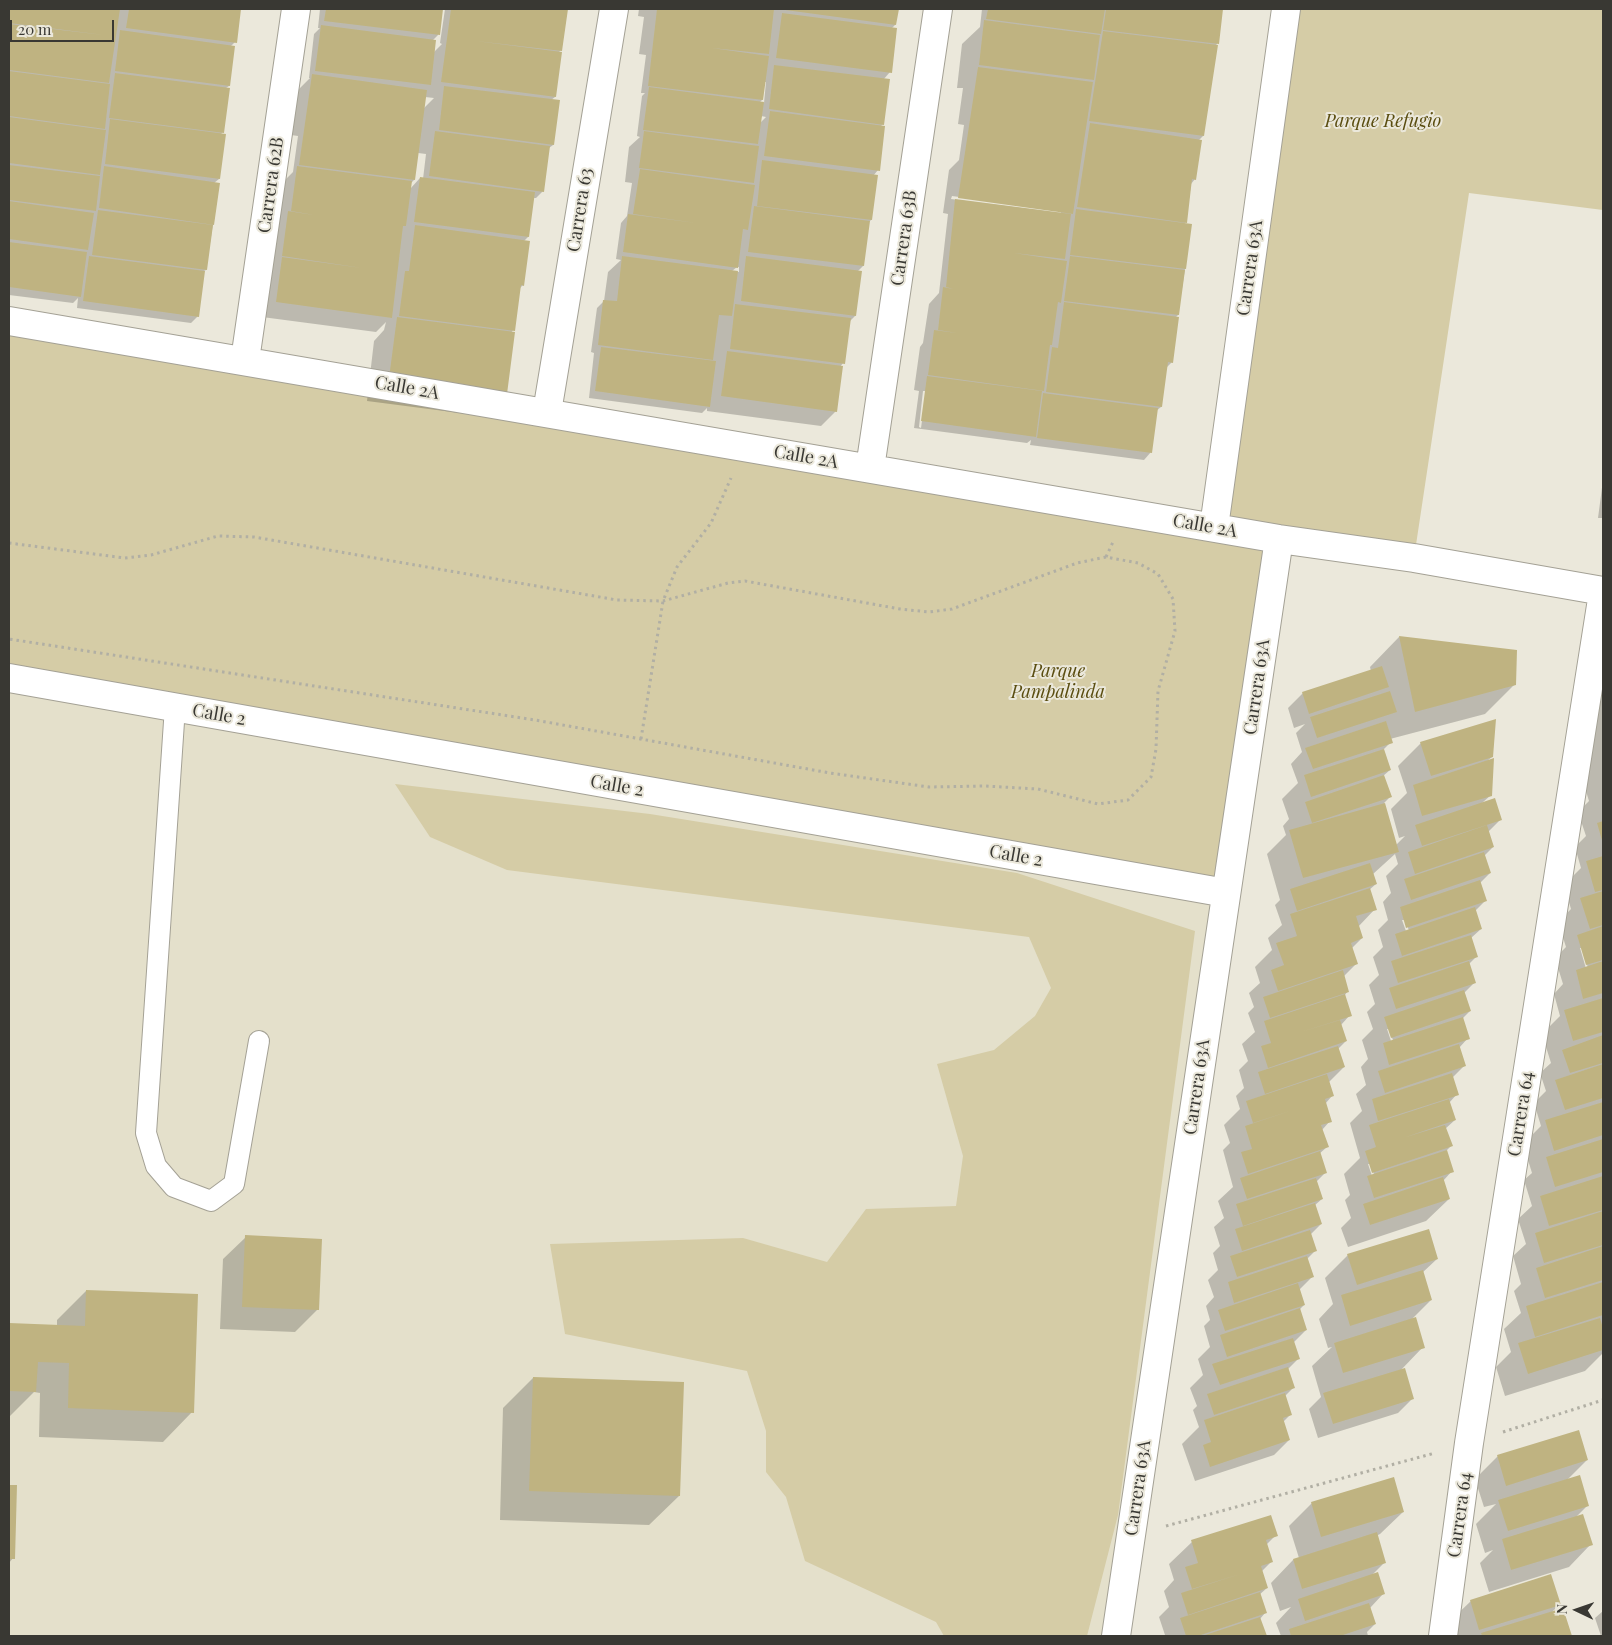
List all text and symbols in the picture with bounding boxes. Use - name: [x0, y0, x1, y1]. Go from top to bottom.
- scale bar: [12, 10, 116, 42]
- text: 20 m: [18, 19, 51, 39]
- park label: Parque Refugio: [1325, 110, 1441, 132]
- street label: Carrera 62B: [254, 136, 288, 234]
- street label: Carrera 63: [563, 166, 597, 254]
- street label: Carrera 63B: [887, 189, 921, 287]
- street label: Carrera 63A: [1233, 219, 1267, 317]
- street label: Calle 2A: [373, 372, 441, 404]
- street label: Calle 2A: [772, 441, 840, 473]
- street label: Calle 2A: [1171, 510, 1239, 542]
- street label: Carrera 63A: [1240, 638, 1274, 736]
- park label: Parque Pampalinda: [1011, 660, 1105, 702]
- street label: Calle 2: [191, 700, 247, 730]
- street label: Calle 2: [589, 771, 645, 801]
- street label: Calle 2: [988, 841, 1044, 871]
- street label: Carrera 63A: [1180, 1038, 1214, 1136]
- street label: Carrera 64: [1504, 1070, 1538, 1158]
- street label: Carrera 63A: [1121, 1439, 1155, 1537]
- street label: Carrera 64: [1443, 1471, 1477, 1559]
- north arrow: [1552, 1585, 1602, 1635]
- text: N: [1552, 1604, 1571, 1615]

